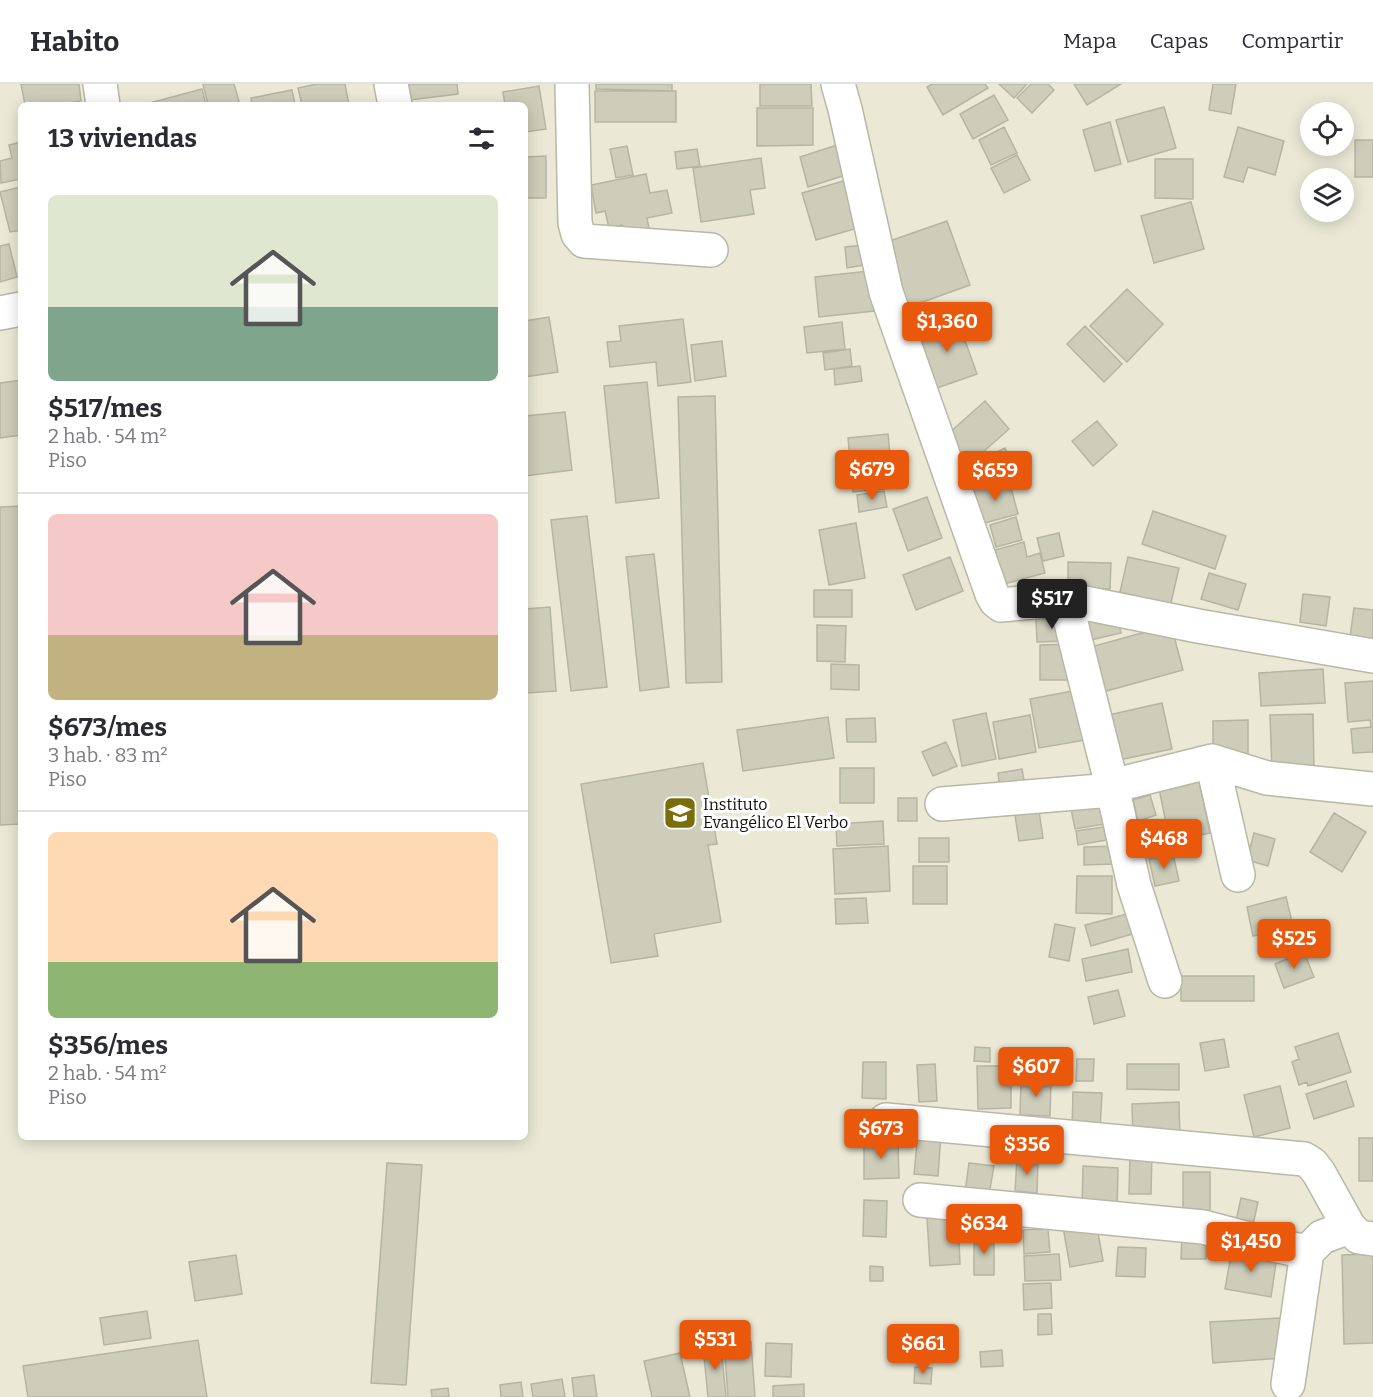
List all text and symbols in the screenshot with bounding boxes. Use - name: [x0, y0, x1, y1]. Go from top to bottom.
- text: Habito: [30, 25, 120, 58]
- text: Mapa: [1063, 28, 1117, 54]
- text: Capas: [1150, 28, 1208, 54]
- text: Compartir: [1241, 28, 1343, 54]
- map controls: [1300, 102, 1354, 222]
- button: locate: [1300, 102, 1354, 156]
- icon: filters: [465, 122, 498, 155]
- text: 13 viviendas: [48, 123, 197, 154]
- button: layers: [1300, 168, 1354, 222]
- icon: home: [219, 234, 327, 342]
- pin: $1,360: [898, 302, 996, 353]
- text: $1,360: [916, 309, 978, 333]
- text: $517/mes: [48, 393, 162, 424]
- text: 2 hab. · 54 m²: [48, 424, 167, 448]
- text: Piso: [48, 448, 87, 472]
- pin: $679: [836, 450, 908, 501]
- pin: $659: [959, 451, 1031, 502]
- text: $679: [849, 457, 895, 481]
- text: $659: [972, 458, 1018, 482]
- icon: home: [219, 553, 327, 661]
- pin: $517: [1016, 579, 1088, 630]
- text: $517: [1031, 586, 1073, 610]
- text: $673/mes: [48, 712, 167, 743]
- text: 3 hab. · 83 m²: [48, 743, 168, 767]
- text: Piso: [48, 767, 87, 791]
- school or university icon: Instituto Evangélico El Verbo: [662, 795, 698, 831]
- place label: Instituto Evangélico El Verbo: [703, 795, 848, 832]
- pin: $468: [1128, 819, 1200, 870]
- text: $468: [1140, 826, 1188, 850]
- icon: home: [219, 871, 327, 979]
- pin: $525: [1258, 919, 1330, 970]
- text: $525: [1271, 926, 1317, 950]
- text: $356/mes: [48, 1030, 168, 1061]
- pin: $607: [1000, 1047, 1072, 1098]
- text: $607: [1012, 1054, 1060, 1078]
- text: 2 hab. · 54 m²: [48, 1061, 167, 1085]
- text: Piso: [48, 1085, 87, 1109]
- pin: $673: [845, 1109, 917, 1160]
- text: $673: [858, 1116, 904, 1140]
- pin: $356: [991, 1125, 1063, 1176]
- text: $356: [1004, 1132, 1050, 1156]
- pin: $634: [948, 1204, 1020, 1255]
- text: $634: [960, 1211, 1008, 1235]
- pin: $1,450: [1202, 1222, 1300, 1273]
- text: $1,450: [1220, 1229, 1282, 1253]
- pin: $531: [679, 1320, 751, 1371]
- pin: $661: [887, 1324, 959, 1375]
- text: $531: [694, 1327, 736, 1351]
- text: $661: [901, 1331, 945, 1355]

